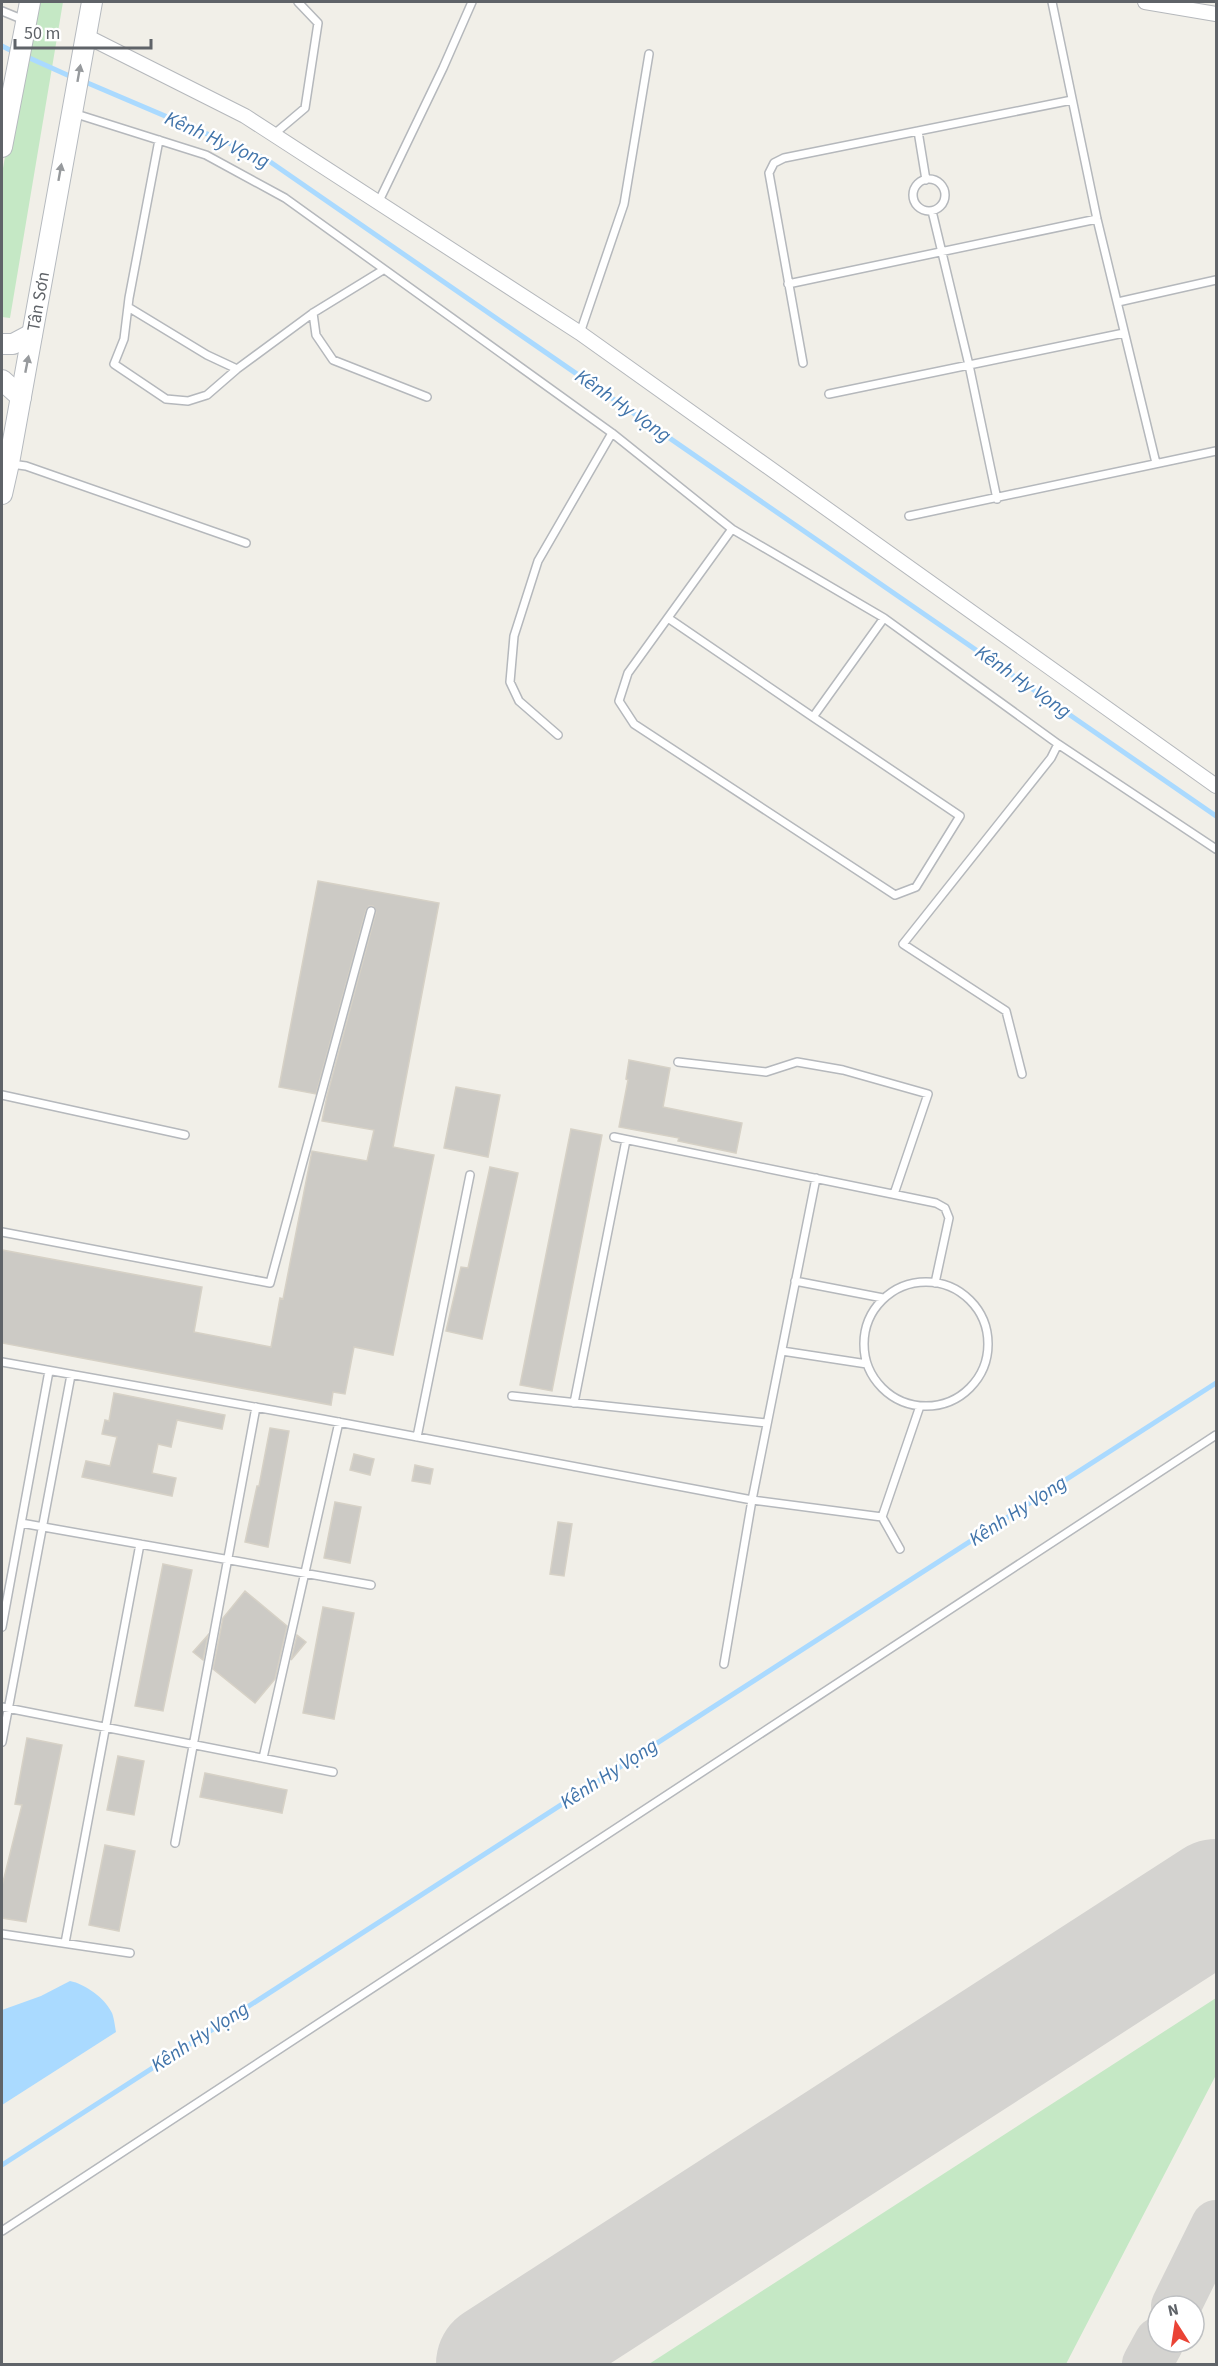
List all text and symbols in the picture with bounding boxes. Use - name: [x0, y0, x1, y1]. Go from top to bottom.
- scale bar: [15, 12, 152, 50]
- text: 50 m: [24, 21, 60, 46]
- one-way arrow: [75, 63, 84, 82]
- water label: Kênh Hy Vọng: [160, 104, 274, 176]
- one-way arrow: [56, 163, 65, 182]
- street label: Tân Sơn: [20, 270, 56, 333]
- one-way arrow: [23, 355, 32, 374]
- water label: Kênh Hy Vọng: [569, 362, 677, 450]
- water label: Kênh Hy Vọng: [969, 638, 1077, 726]
- water label: Kênh Hy Vọng: [964, 1469, 1072, 1553]
- water label: Kênh Hy Vọng: [555, 1732, 663, 1816]
- water label: Kênh Hy Vọng: [146, 1995, 254, 2079]
- north arrow: [1146, 2294, 1206, 2354]
- text: N: [1166, 2298, 1181, 2322]

